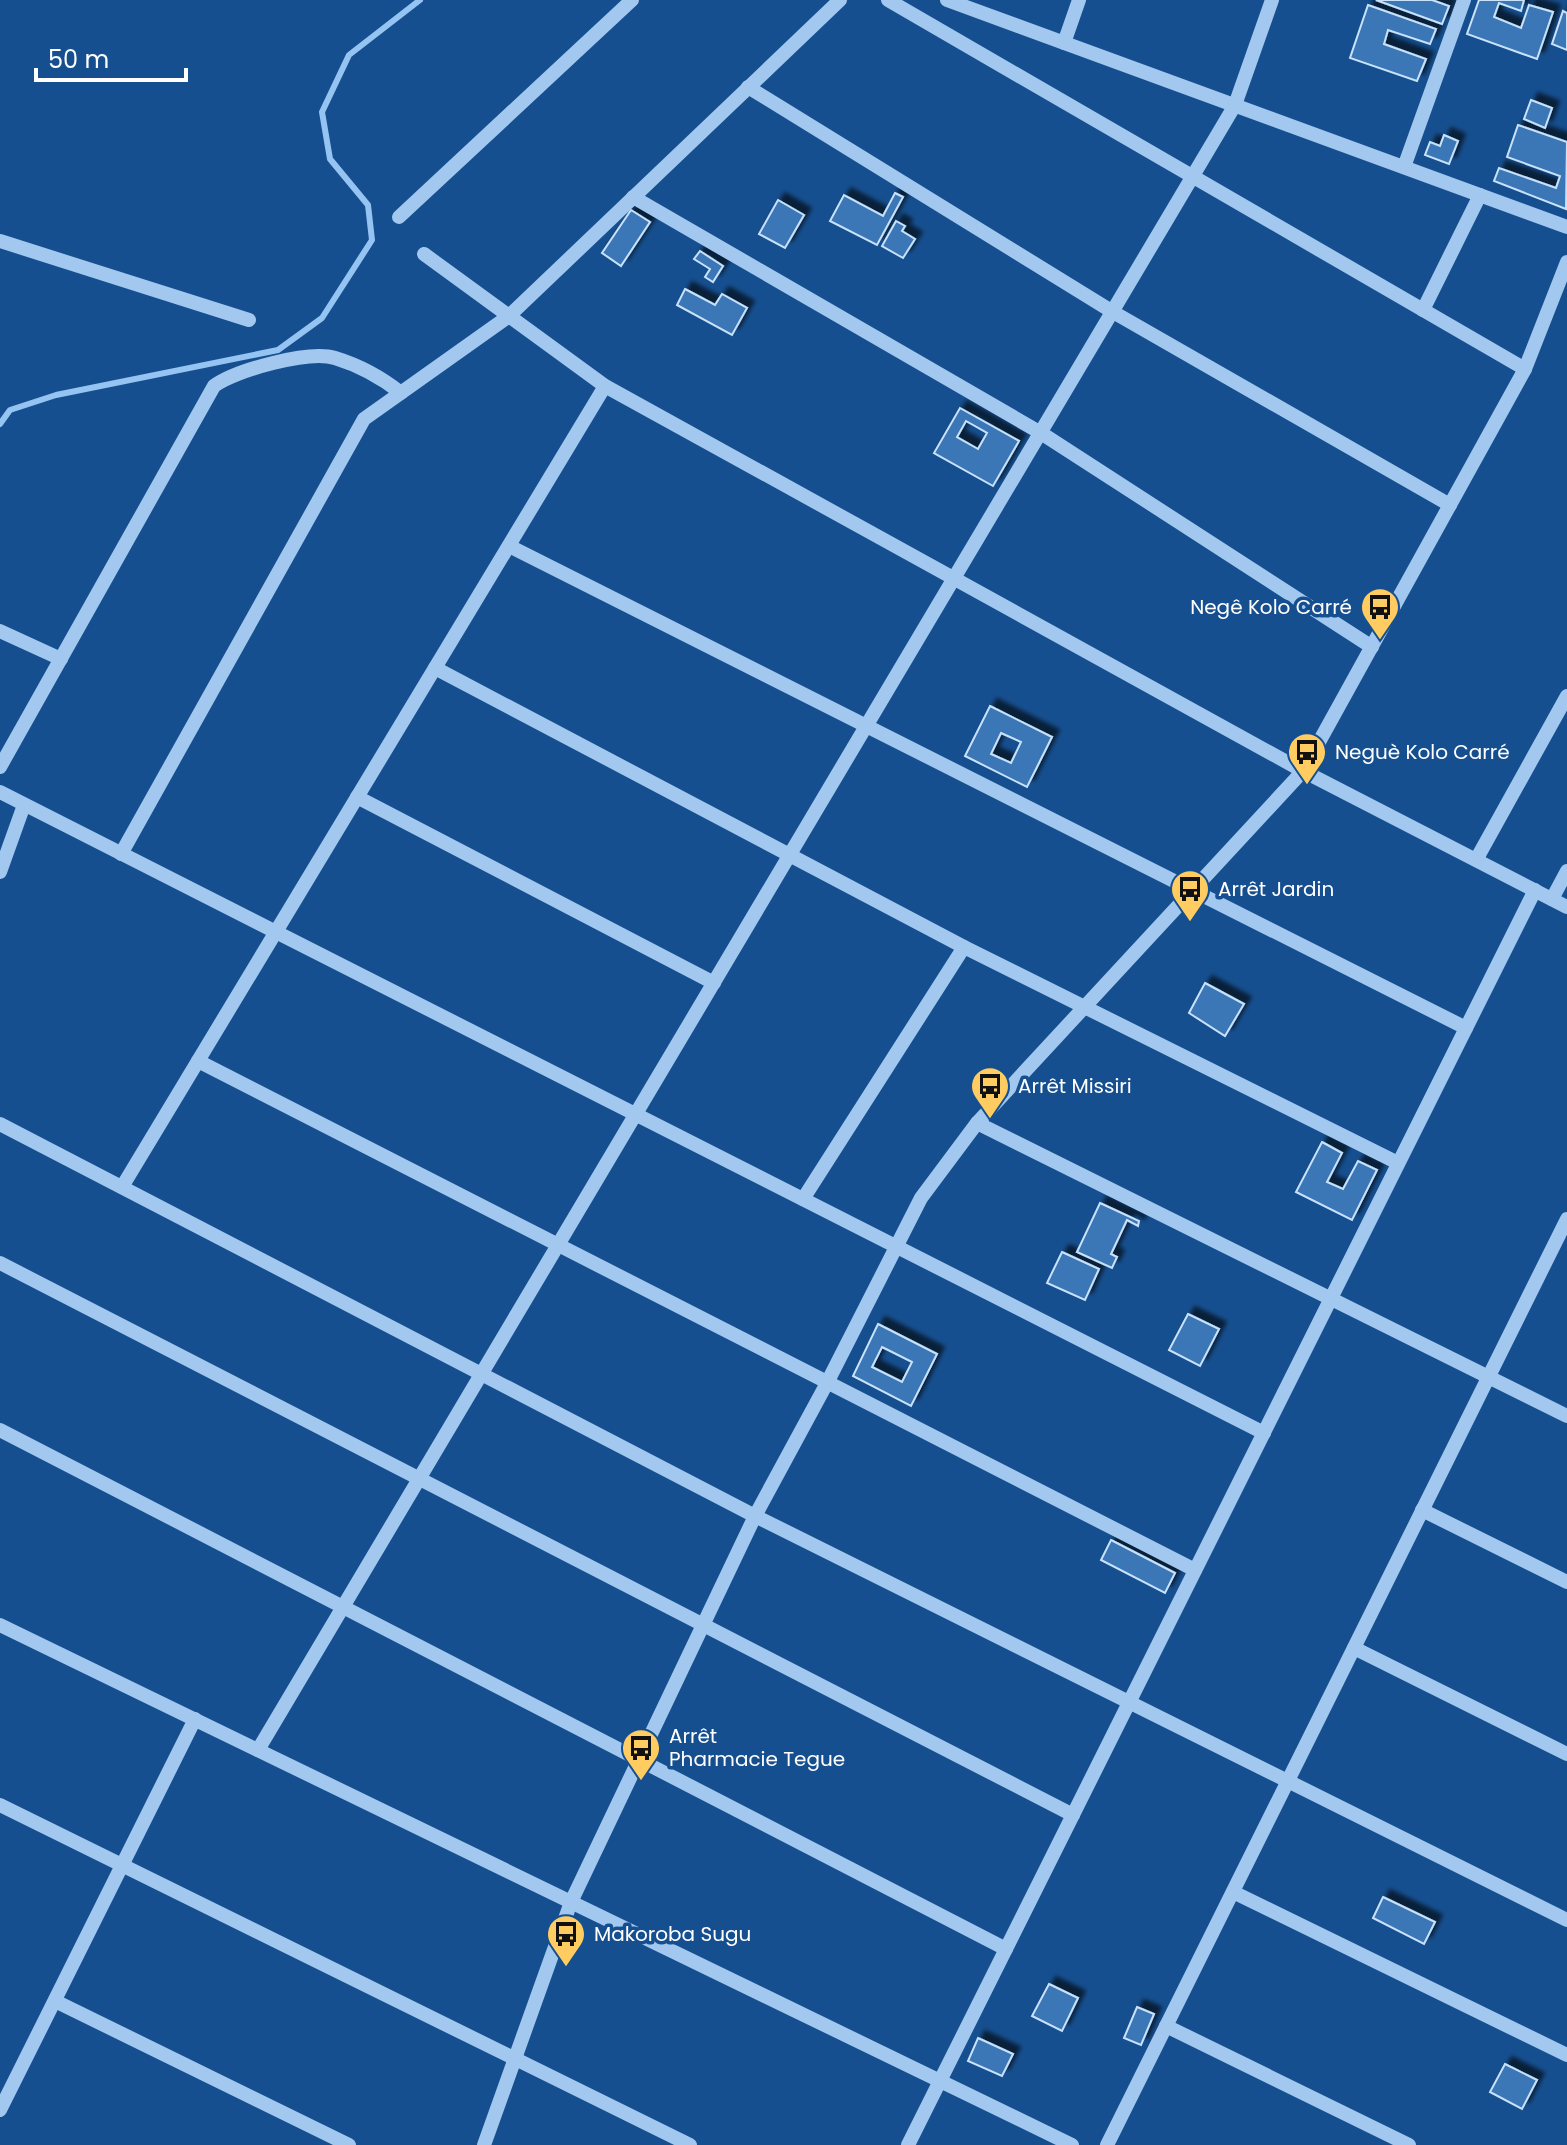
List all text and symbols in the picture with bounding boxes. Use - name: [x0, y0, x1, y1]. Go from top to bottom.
- scale bar: [36, 32, 186, 82]
- text: 50 m: [48, 43, 109, 76]
- bus stop icon: Negê Kolo Carré: [1359, 586, 1401, 641]
- place label: Negê Kolo Carré: [1190, 593, 1352, 621]
- bus stop icon: Neguè Kolo Carré: [1286, 731, 1328, 786]
- place label: Neguè Kolo Carré: [1335, 738, 1510, 766]
- bus stop icon: Arrêt Jardin: [1169, 868, 1211, 923]
- place label: Arrêt Jardin: [1218, 875, 1334, 903]
- bus stop icon: Arrêt Missiri: [969, 1065, 1011, 1120]
- place label: Arrêt Missiri: [1018, 1072, 1132, 1100]
- place label: Arrêt Pharmacie Tegue: [669, 1722, 845, 1773]
- bus stop icon: Arrêt Pharmacie Tegue: [620, 1727, 662, 1782]
- bus stop icon: Makoroba Sugu: [545, 1913, 587, 1968]
- place label: Makoroba Sugu: [594, 1920, 751, 1948]

